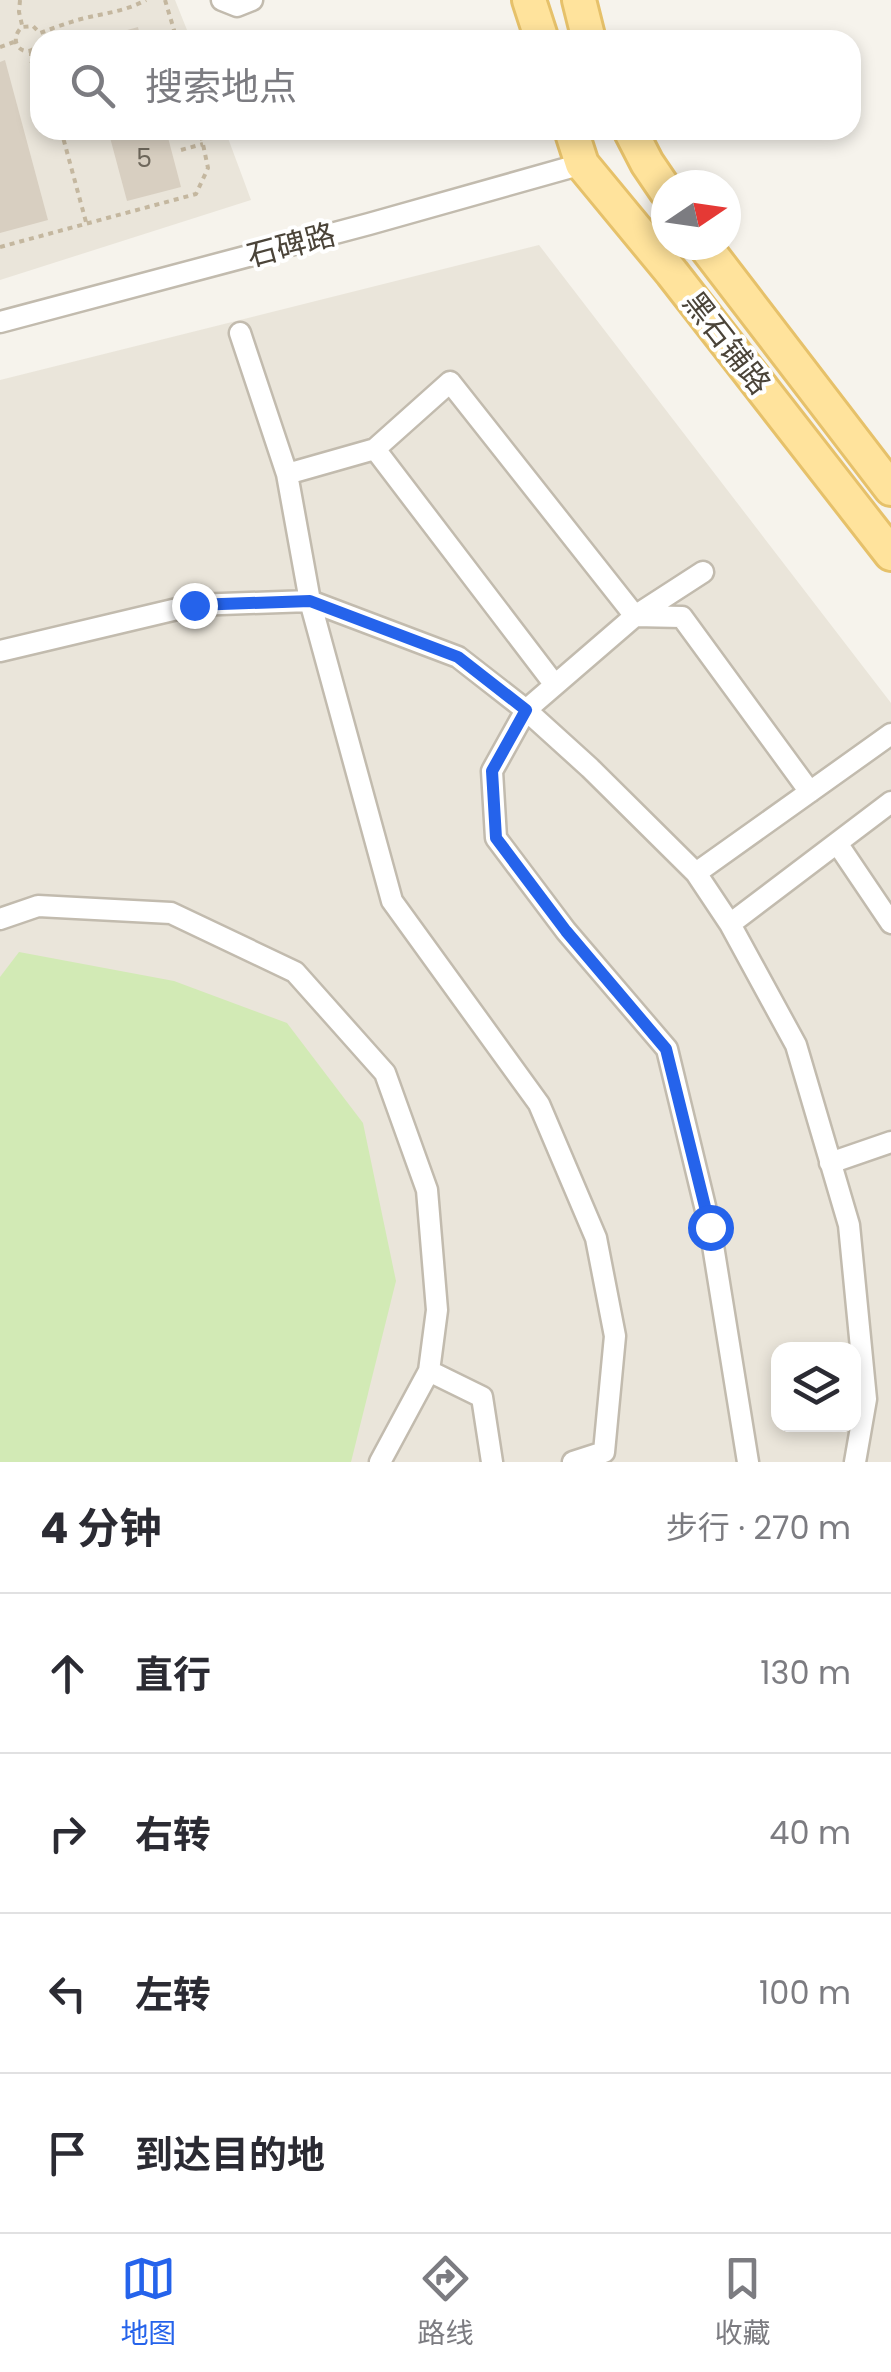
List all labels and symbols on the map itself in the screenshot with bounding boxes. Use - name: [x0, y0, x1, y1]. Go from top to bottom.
- house number: 5: [136, 141, 152, 176]
- north arrow: [651, 170, 741, 260]
- street label: 石碑路: [242, 213, 340, 277]
- street label: 黑石铺路: [673, 282, 781, 404]
- route end: [172, 583, 218, 629]
- route start: [688, 1205, 734, 1251]

